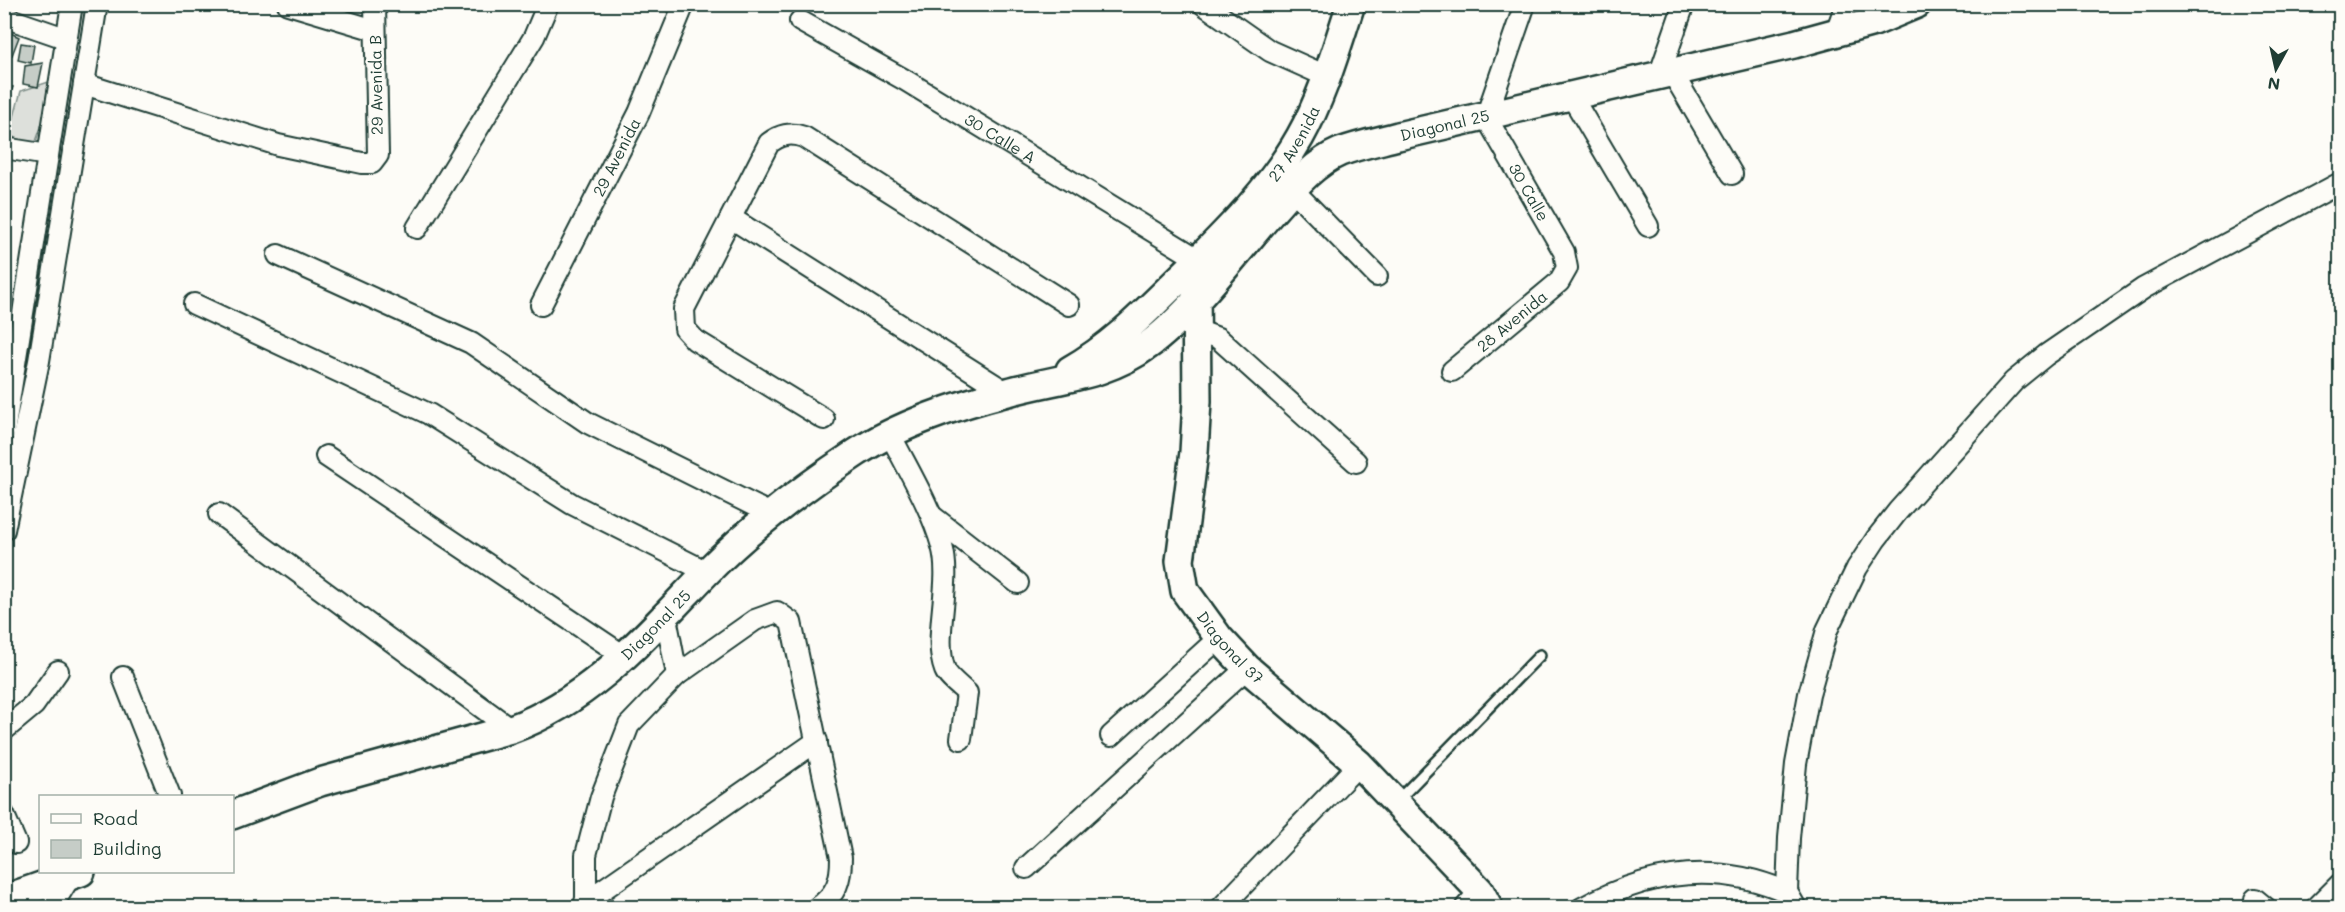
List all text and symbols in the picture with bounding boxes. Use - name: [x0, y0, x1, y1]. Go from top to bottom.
- street label: 29 Avenida B: [364, 35, 387, 135]
- north arrow: [2246, 39, 2306, 99]
- text: N: [2266, 73, 2281, 96]
- street label: 27 Avenida: [1263, 102, 1324, 185]
- street label: Diagonal 25: [1398, 104, 1491, 145]
- street label: 30 Calle A: [961, 108, 1040, 168]
- street label: 29 Avenida: [587, 114, 645, 200]
- street label: 30 Calle: [1504, 159, 1554, 225]
- street label: 28 Avenida: [1472, 285, 1551, 356]
- street label: Diagonal 25: [616, 585, 695, 664]
- street label: Diagonal 37: [1193, 606, 1269, 688]
- legend: [39, 795, 234, 873]
- text: Road: [93, 806, 138, 830]
- text: Building: [93, 836, 161, 860]

